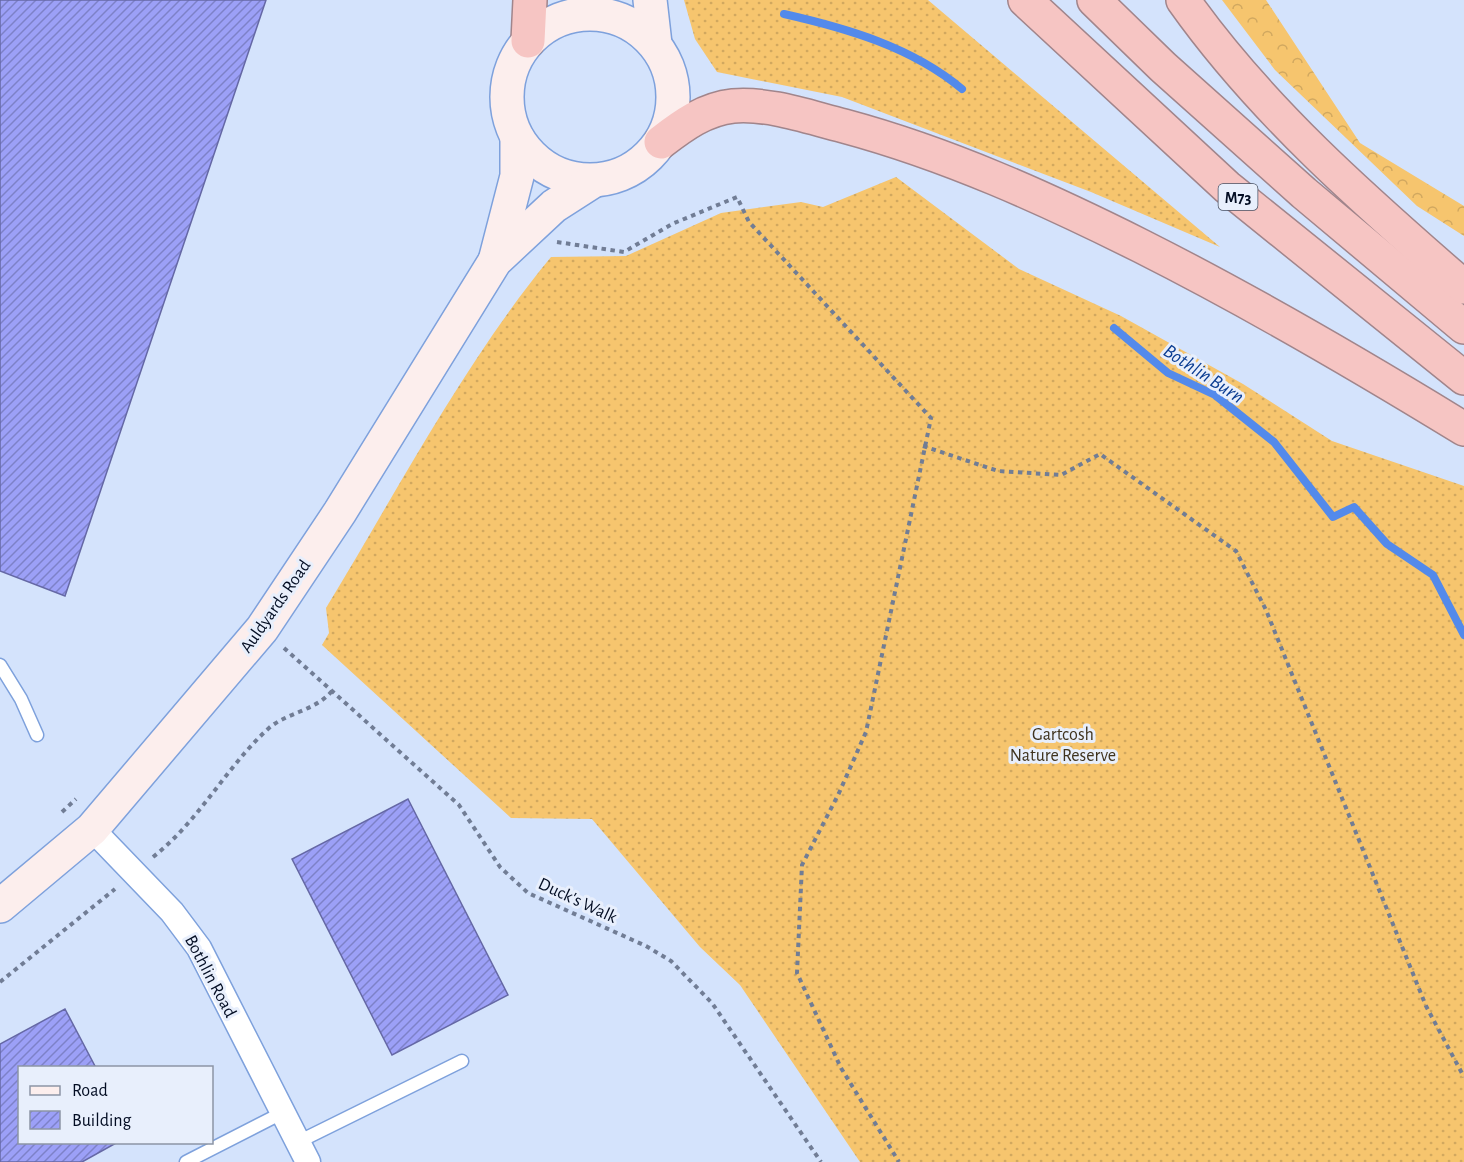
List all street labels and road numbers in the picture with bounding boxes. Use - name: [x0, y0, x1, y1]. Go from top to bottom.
- road number: M73: [1218, 184, 1258, 210]
- street label: Auldyards Road: [237, 557, 314, 656]
- street label: Duck's Walk: [535, 875, 620, 927]
- street label: Bothlin Road: [181, 932, 239, 1021]

